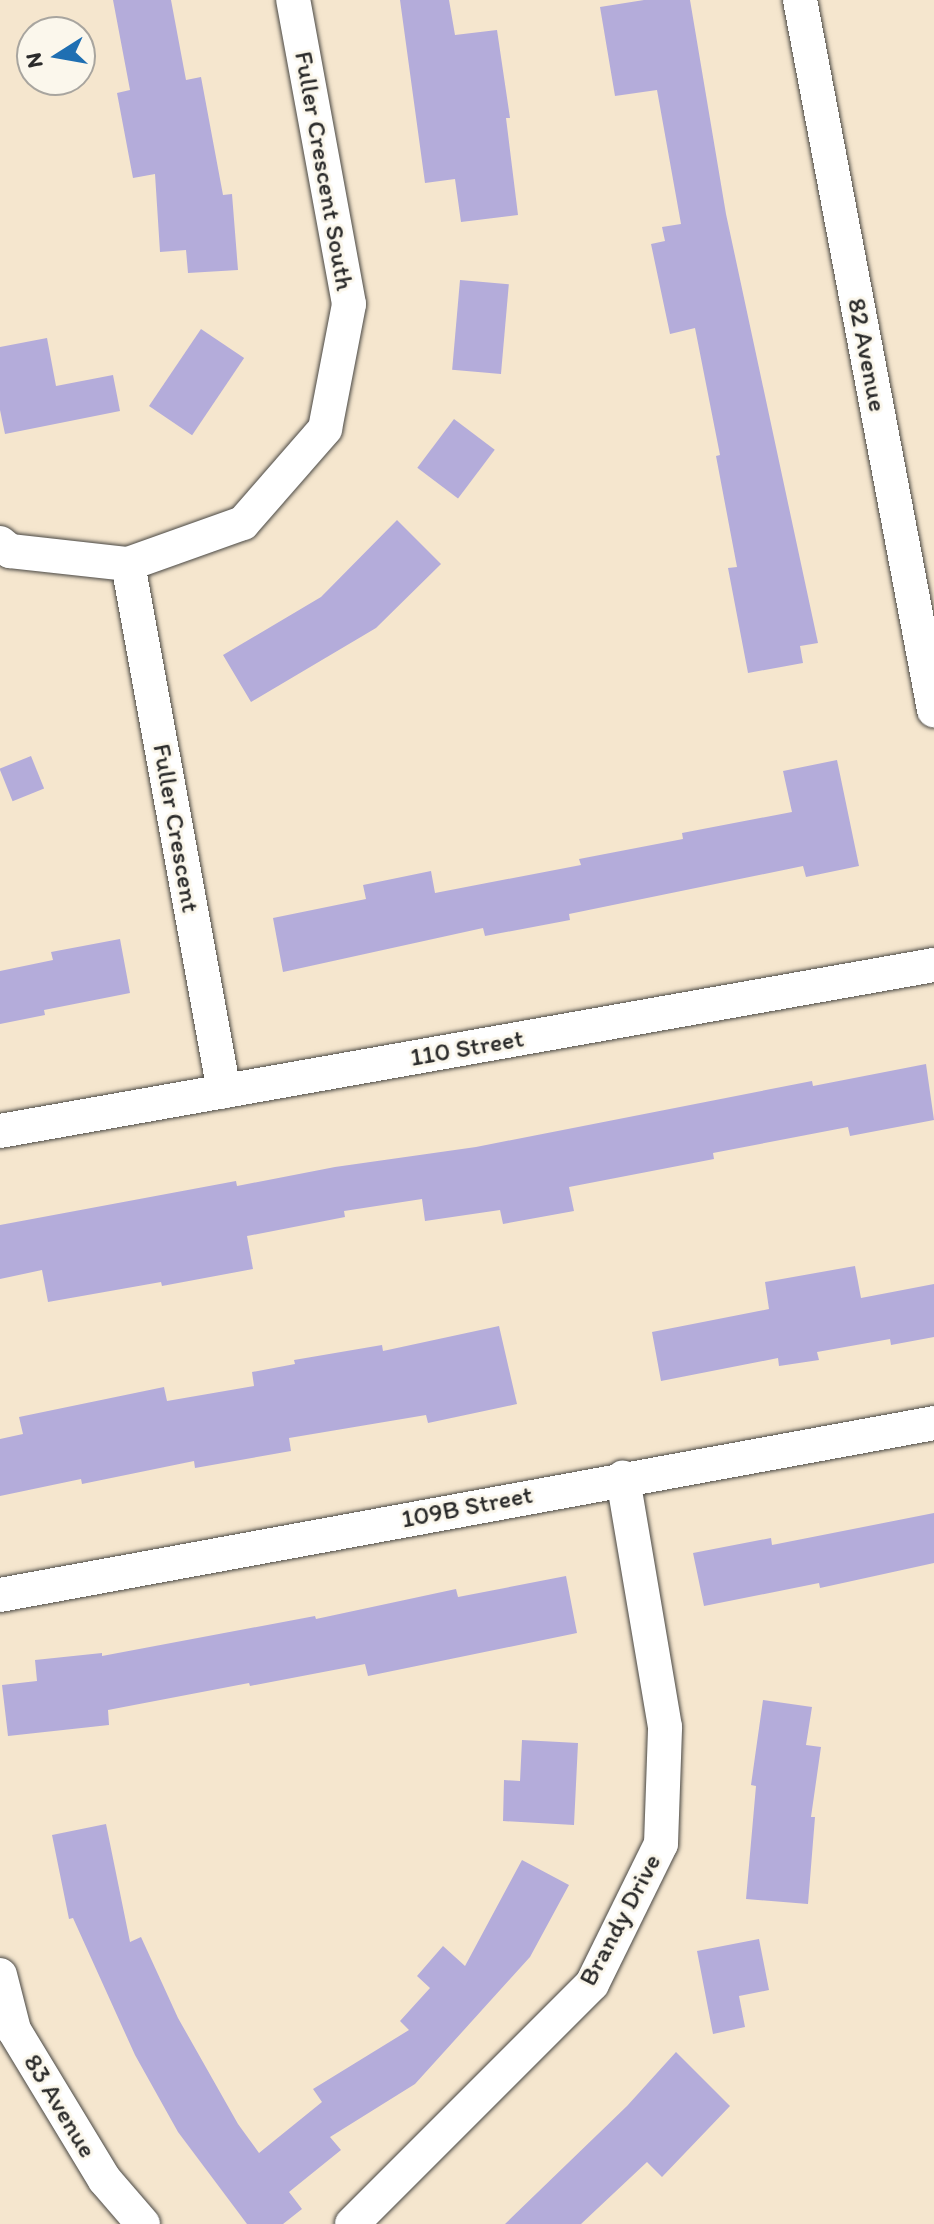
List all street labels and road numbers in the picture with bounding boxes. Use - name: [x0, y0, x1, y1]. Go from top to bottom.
- street label: Fuller Crescent South: [288, 49, 360, 293]
- street label: 82 Avenue: [841, 296, 893, 414]
- street label: Fuller Crescent: [146, 741, 206, 915]
- street label: 110 Street: [408, 1023, 526, 1073]
- street label: 109B Street: [399, 1479, 535, 1535]
- street label: Brandy Drive: [572, 1849, 668, 1991]
- street label: 83 Avenue: [17, 2048, 103, 2164]

